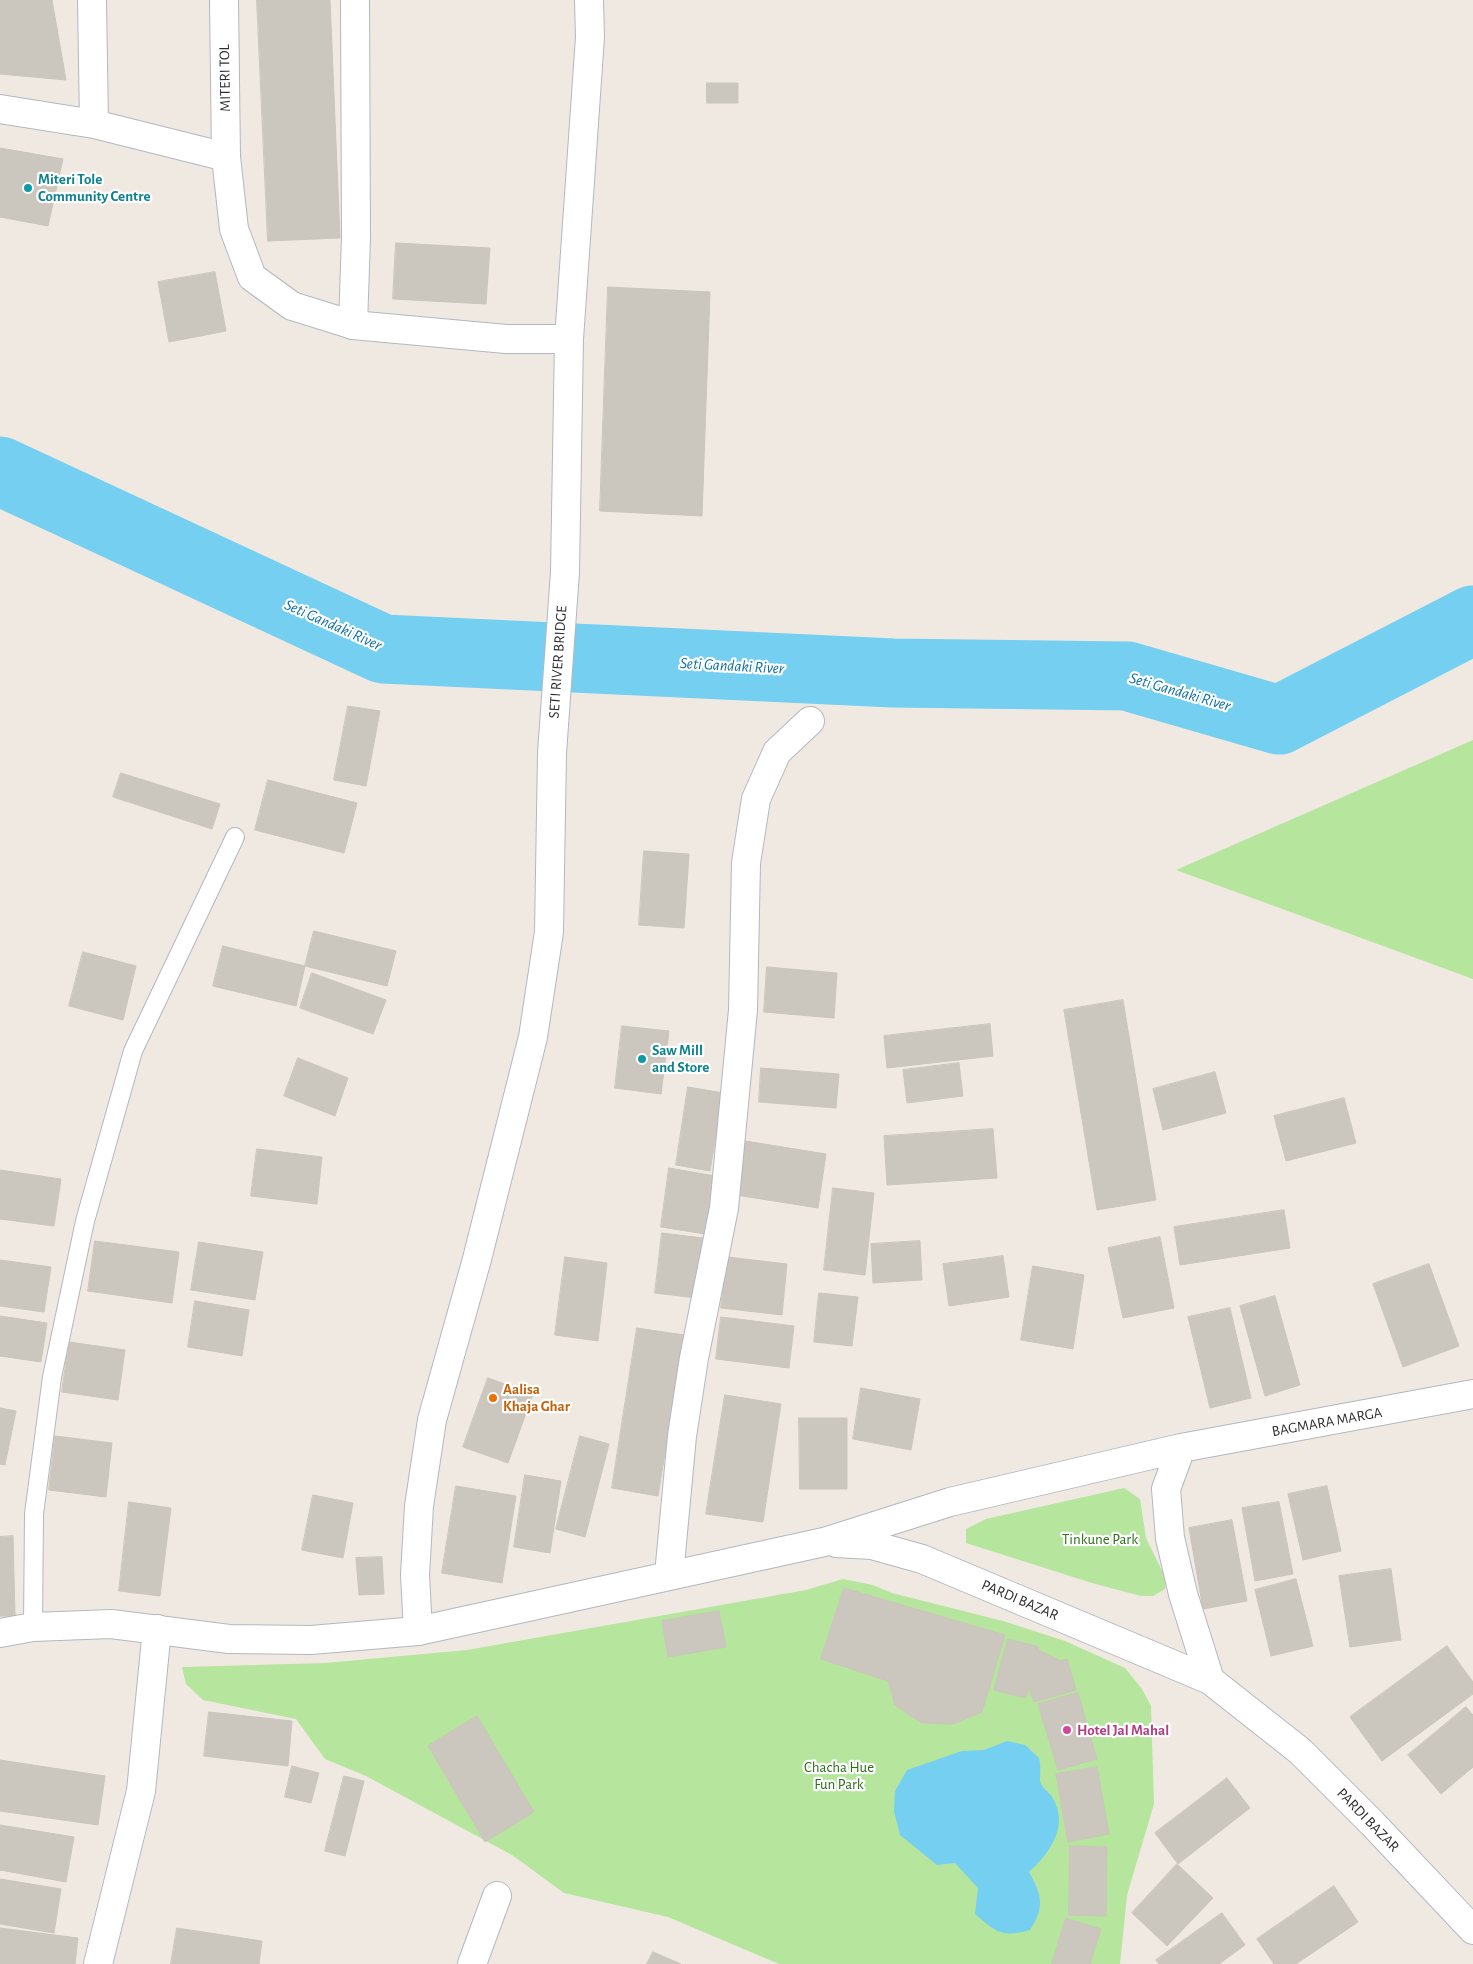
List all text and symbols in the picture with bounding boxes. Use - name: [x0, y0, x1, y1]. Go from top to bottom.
- street label: MITERI TOL: [215, 44, 235, 112]
- place label: Miteri Tole Community Centre: [38, 170, 150, 205]
- marker: Miteri Tole Community Centre: [22, 182, 34, 194]
- water label: Seti Gandaki River: [281, 595, 385, 655]
- street label: SETI RIVER BRIDGE: [545, 605, 571, 719]
- water label: Seti Gandaki River: [679, 654, 785, 678]
- water label: Seti Gandaki River: [1127, 668, 1233, 716]
- place label: Saw Mill and Store: [652, 1041, 709, 1076]
- marker: Saw Mill and Store: [636, 1053, 648, 1065]
- place label: Aalisa Khaja Ghar: [503, 1380, 570, 1415]
- marker: Aalisa Khaja Ghar: [487, 1392, 499, 1404]
- street label: BAGMARA MARGA: [1270, 1403, 1384, 1441]
- park label: Tinkune Park: [1062, 1530, 1138, 1548]
- street label: PARDI BAZAR: [979, 1576, 1061, 1624]
- place label: Hotel Jal Mahal: [1077, 1721, 1169, 1739]
- marker: Hotel Jal Mahal: [1061, 1724, 1073, 1736]
- park label: Chacha Hue Fun Park: [804, 1758, 874, 1793]
- street label: PARDI BAZAR: [1333, 1784, 1403, 1856]

